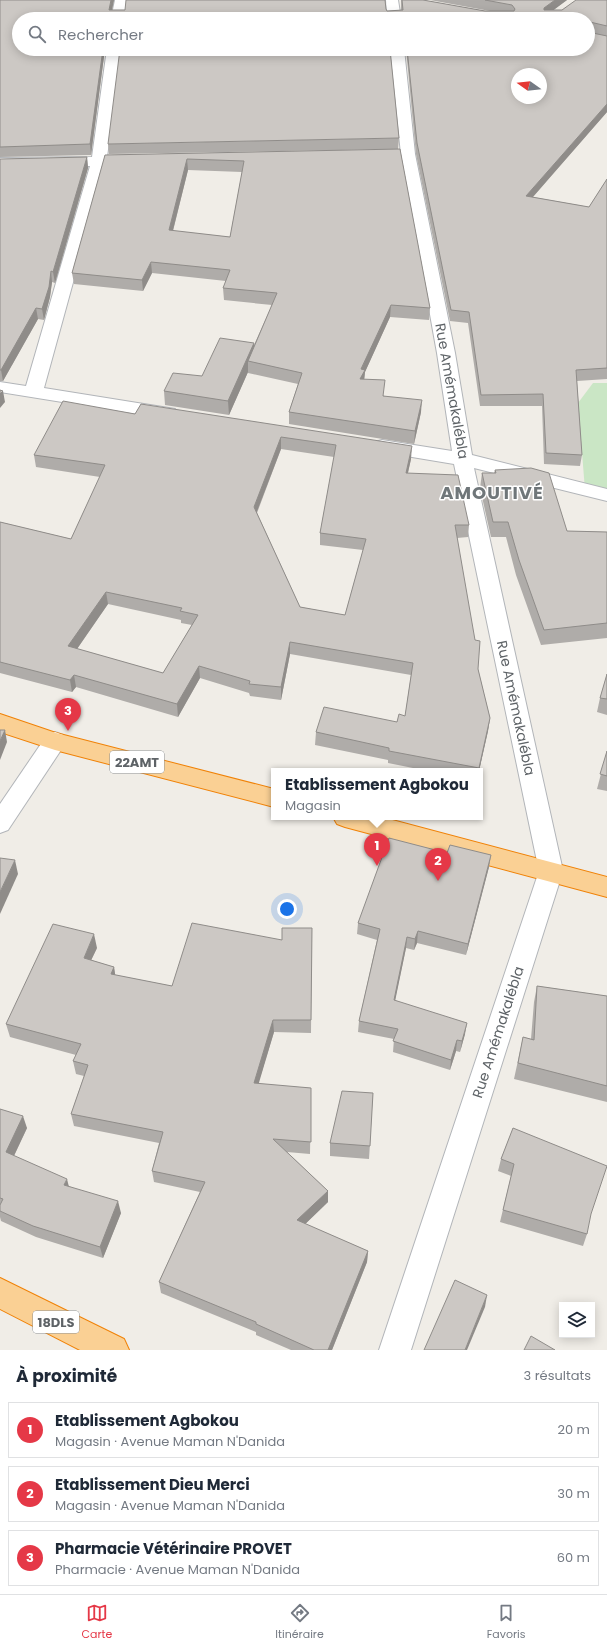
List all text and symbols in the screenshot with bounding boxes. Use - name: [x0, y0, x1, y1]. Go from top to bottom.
- search box: [12, 12, 595, 56]
- icon: search: [26, 23, 48, 45]
- text: Rechercher: [58, 24, 144, 45]
- north arrow: [511, 68, 547, 104]
- street label: Rue Amémakalébla: [430, 322, 474, 460]
- district label: AMOUTIVÉ: [440, 480, 544, 505]
- street label: Rue Amémakalébla: [492, 639, 540, 777]
- pin: 3: [55, 698, 81, 731]
- road number: 22AMT: [110, 751, 164, 773]
- popup: [271, 768, 483, 820]
- text: Etablissement Agbokou: [285, 774, 469, 795]
- text: Magasin: [285, 796, 341, 815]
- pin: 1: [364, 833, 390, 866]
- pin: 2: [425, 848, 451, 881]
- your location: [277, 899, 297, 919]
- street label: Rue Amémakalébla: [467, 964, 529, 1100]
- map controls: [559, 1302, 595, 1338]
- button: layers: [559, 1302, 595, 1338]
- road number: 18DLS: [33, 1311, 79, 1333]
- text: À proximité: [16, 1364, 117, 1388]
- text: 3 résultats: [524, 1366, 591, 1385]
- text: Etablissement Agbokou: [55, 1410, 239, 1431]
- text: 1: [28, 1420, 32, 1439]
- text: 20 m: [557, 1420, 590, 1439]
- text: Magasin · Avenue Maman N'Danida: [55, 1432, 285, 1451]
- text: Etablissement Dieu Merci: [55, 1474, 250, 1495]
- text: 2: [26, 1484, 34, 1503]
- text: 30 m: [557, 1484, 590, 1503]
- text: Magasin · Avenue Maman N'Danida: [55, 1496, 285, 1515]
- text: Pharmacie Vétérinaire PROVET: [55, 1538, 292, 1559]
- text: 3: [26, 1548, 34, 1567]
- text: 60 m: [557, 1548, 590, 1567]
- text: Pharmacie · Avenue Maman N'Danida: [55, 1560, 300, 1579]
- tab: Carte: [81, 1602, 112, 1643]
- tab: Itinéraire: [275, 1602, 324, 1643]
- tab: Favoris: [487, 1602, 525, 1643]

